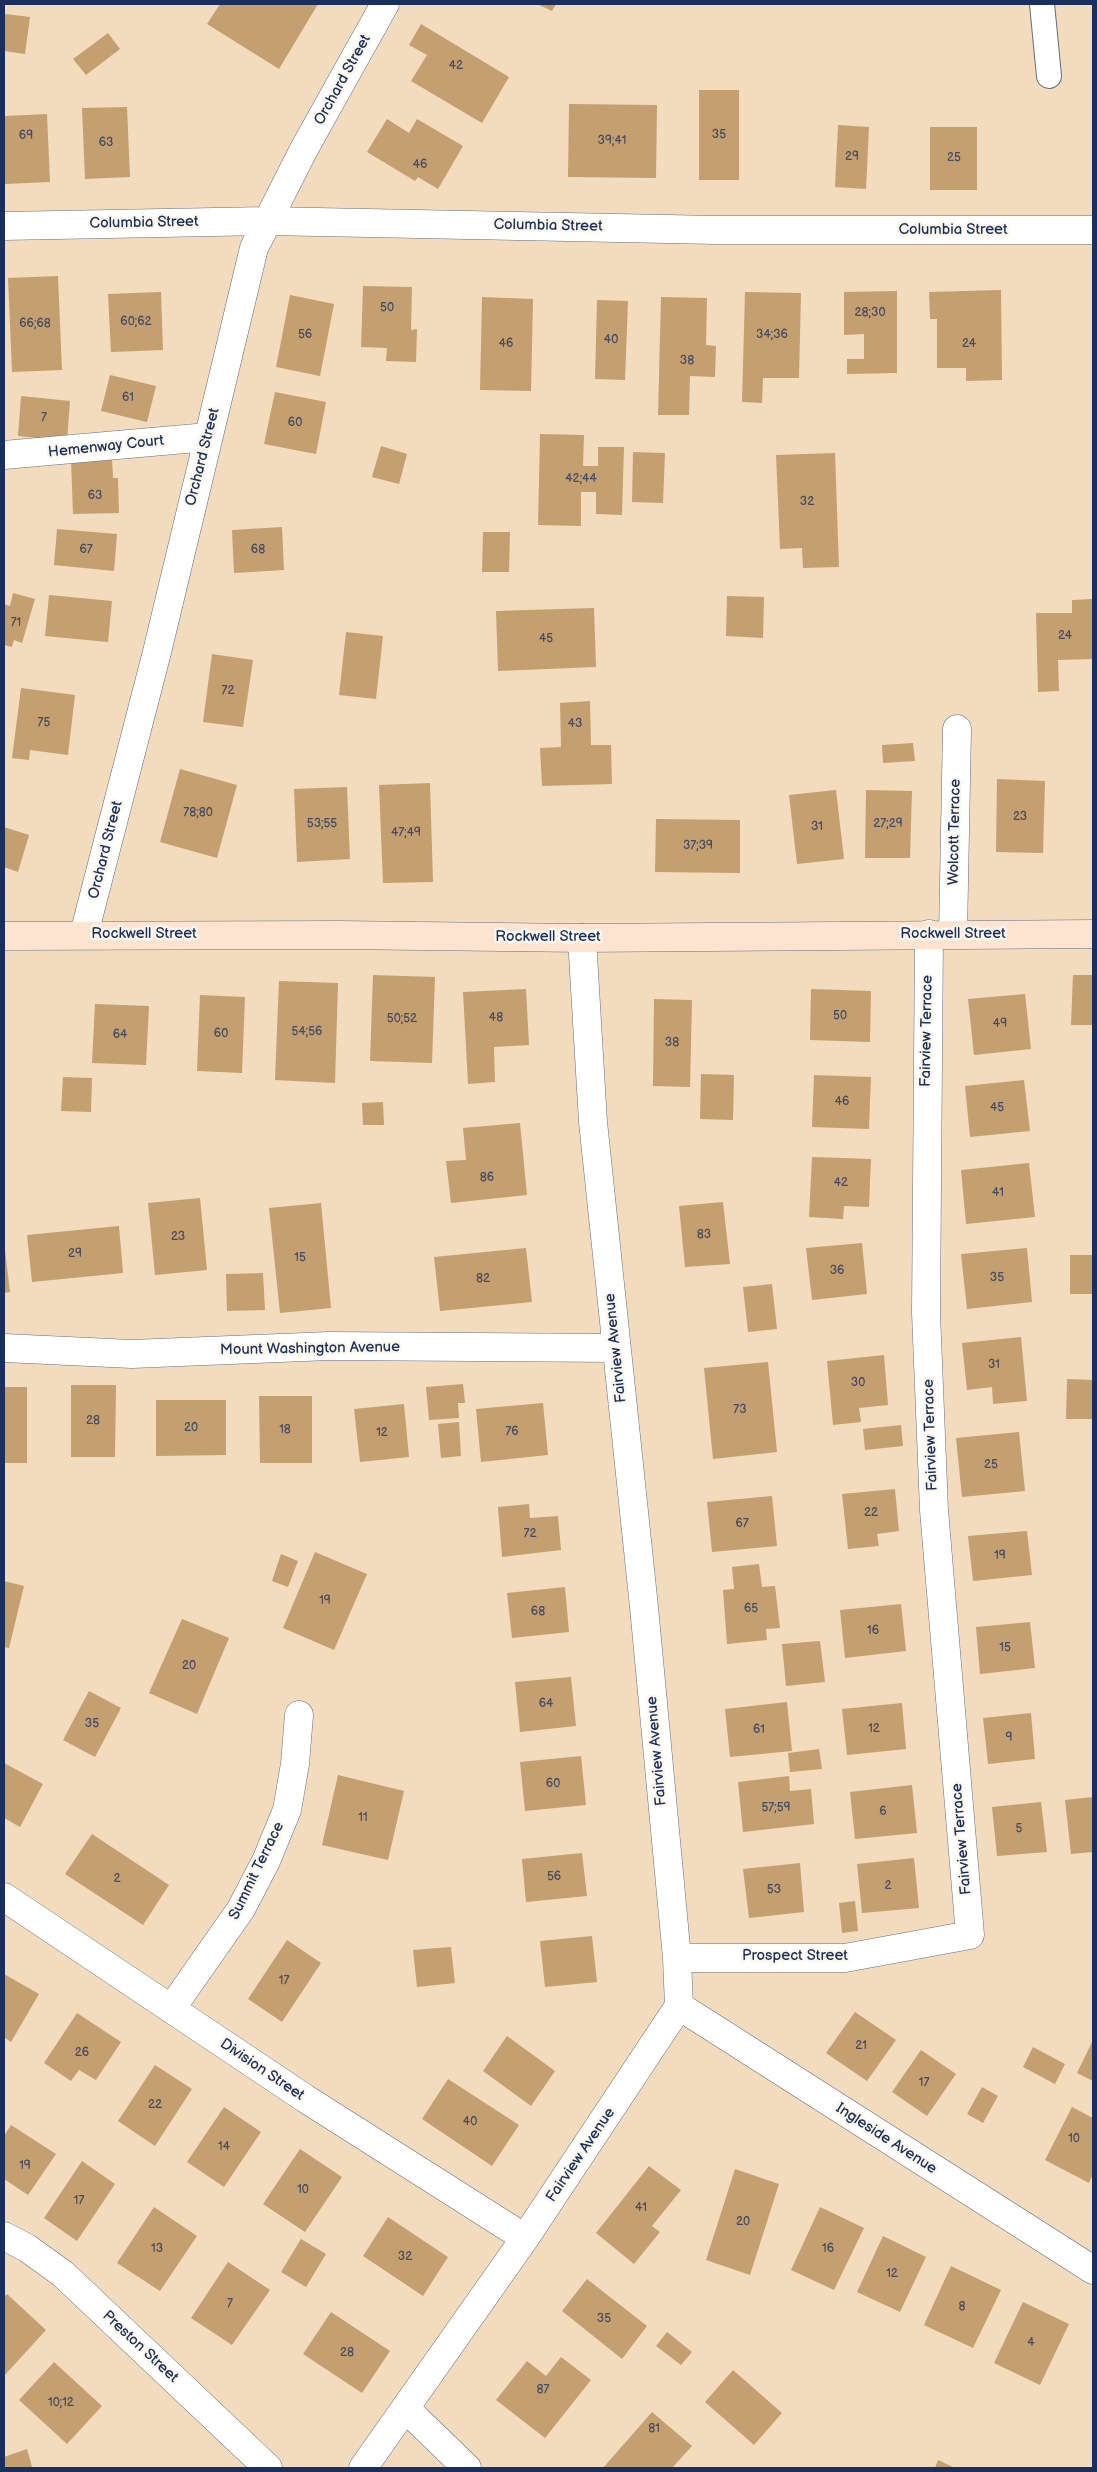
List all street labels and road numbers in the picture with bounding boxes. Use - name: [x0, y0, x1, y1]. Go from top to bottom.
- street label: Orchard Street: [311, 32, 375, 128]
- street label: Columbia Street: [89, 213, 199, 233]
- street label: Columbia Street: [493, 216, 603, 236]
- street label: Columbia Street: [898, 221, 1008, 239]
- street label: Orchard Street: [182, 406, 224, 508]
- street label: Hemenway Court: [47, 432, 165, 462]
- street label: Wolcott Terrace: [945, 779, 965, 885]
- street label: Orchard Street: [85, 799, 127, 901]
- street label: Rockwell Street: [91, 925, 197, 943]
- street label: Rockwell Street: [900, 925, 1006, 943]
- street label: Rockwell Street: [495, 928, 601, 946]
- street label: Fairview Terrace: [917, 975, 937, 1087]
- street label: Fairview Avenue: [601, 1292, 631, 1404]
- street label: Mount Washington Avenue: [220, 1338, 400, 1360]
- street label: Fairview Terrace: [920, 1379, 942, 1491]
- street label: Fairview Avenue: [643, 1695, 671, 1807]
- street label: Fairview Terrace: [948, 1783, 976, 1895]
- street label: Summit Terrace: [226, 1819, 288, 1923]
- street label: Prospect Street: [742, 1947, 848, 1965]
- street label: Division Street: [216, 2035, 308, 2105]
- street label: Ingleside Avenue: [832, 2100, 940, 2178]
- street label: Fairview Avenue: [543, 2104, 619, 2206]
- street label: Preston Street: [98, 2307, 182, 2387]

